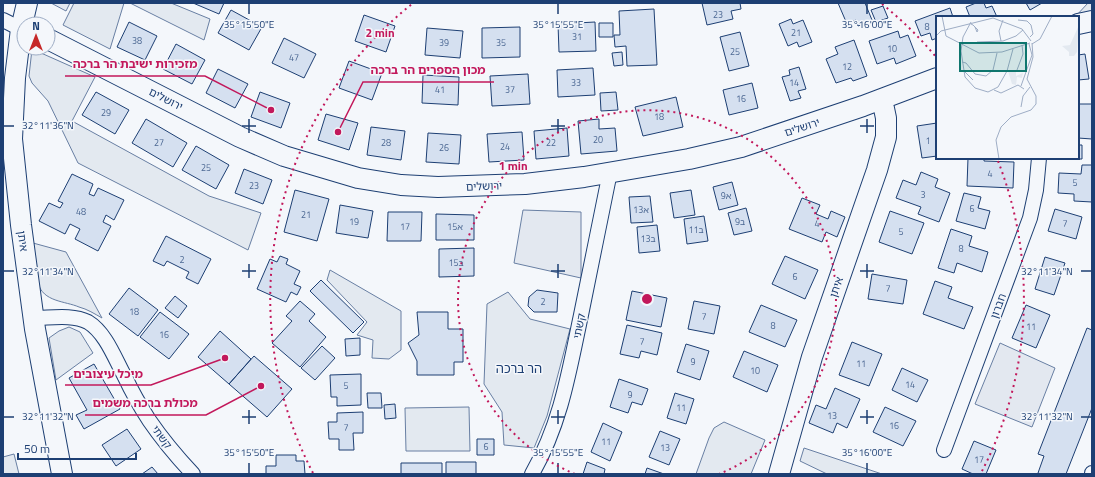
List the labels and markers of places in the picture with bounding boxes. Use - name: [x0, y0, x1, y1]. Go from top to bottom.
- callout: מזכירות ישיבת הר ברכה: [65, 52, 205, 76]
- callout: מכון הספרים הר ברכה: [363, 58, 494, 82]
- centre of rings: [640, 292, 654, 306]
- callout: מיכל עיצובים: [65, 361, 151, 385]
- callout: מכולת ברכה משמים: [85, 391, 206, 415]

